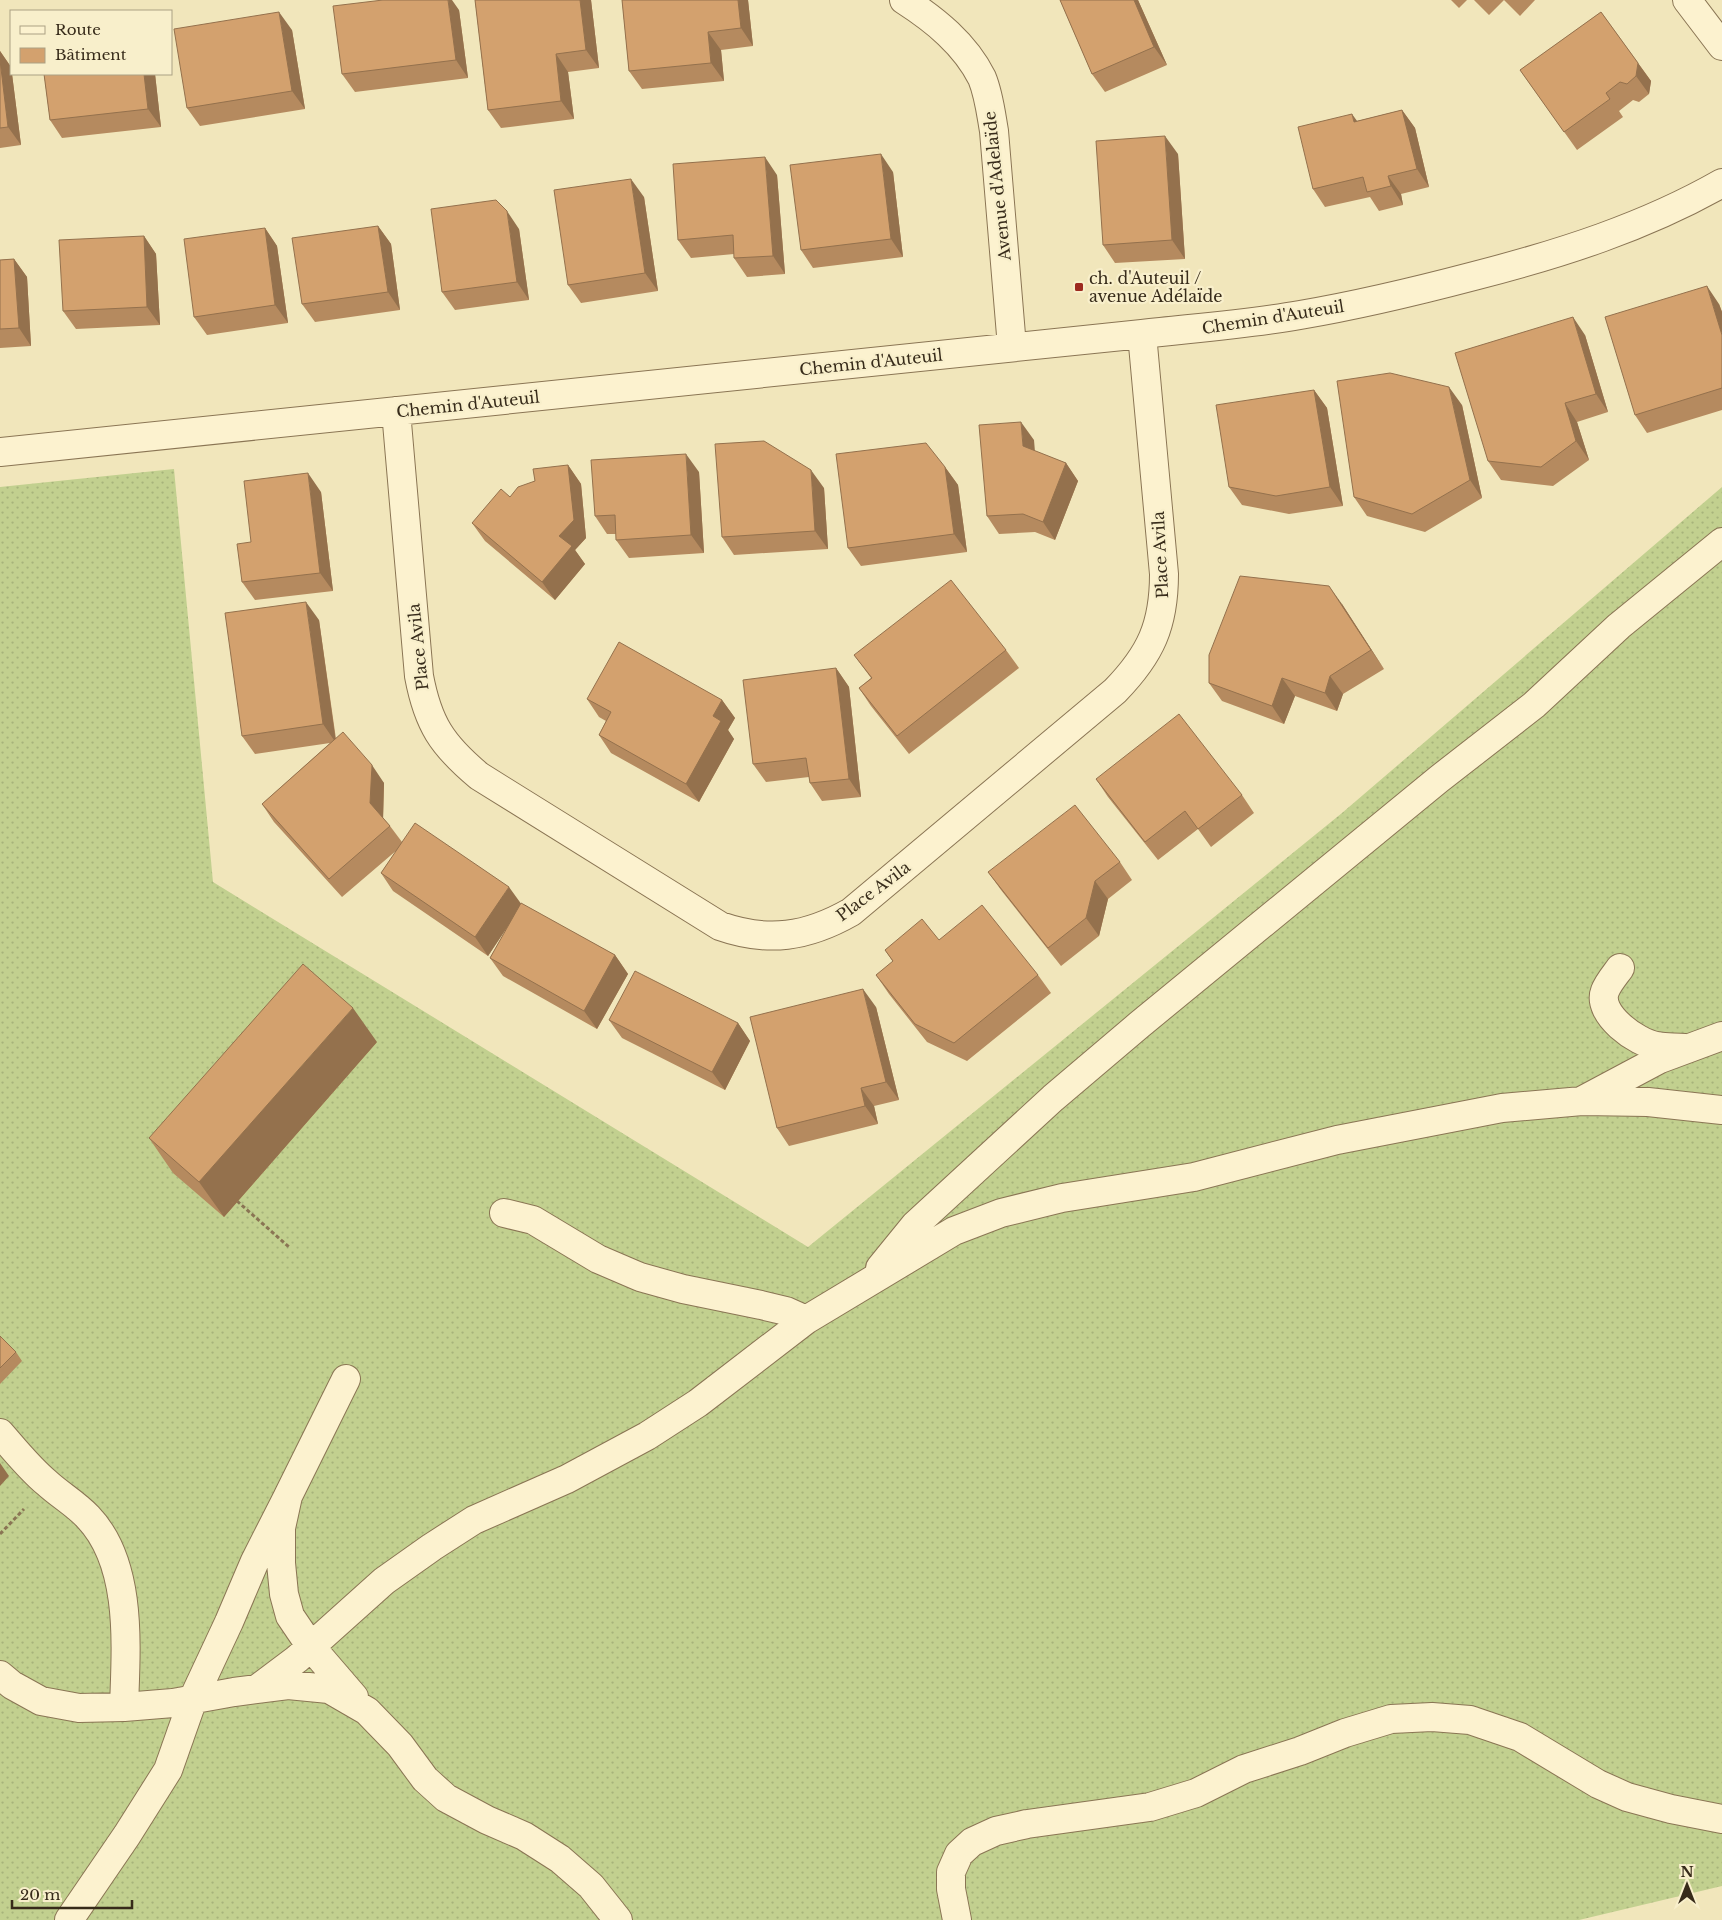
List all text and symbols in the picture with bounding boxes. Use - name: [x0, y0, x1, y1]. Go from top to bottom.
- legend: [10, 10, 172, 75]
- text: Route: [55, 20, 101, 39]
- text: Bâtiment: [55, 45, 127, 64]
- street label: Avenue d'Adelaïde: [979, 110, 1015, 263]
- place label: ch. d'Auteuil / avenue Adélaïde: [1089, 268, 1223, 306]
- marker: ch. d'Auteuil / avenue Adélaïde: [1073, 281, 1085, 293]
- street label: Chemin d'Auteuil: [1200, 296, 1346, 338]
- street label: Chemin d'Auteuil: [798, 345, 944, 379]
- street label: Chemin d'Auteuil: [395, 387, 541, 421]
- street label: Place Avila: [1148, 511, 1172, 599]
- street label: Place Avila: [403, 602, 433, 692]
- street label: Place Avila: [832, 857, 914, 925]
- north arrow: [1662, 1860, 1712, 1910]
- text: N: [1680, 1863, 1694, 1881]
- scale bar: [12, 1878, 132, 1910]
- text: 20 m: [20, 1885, 60, 1904]

